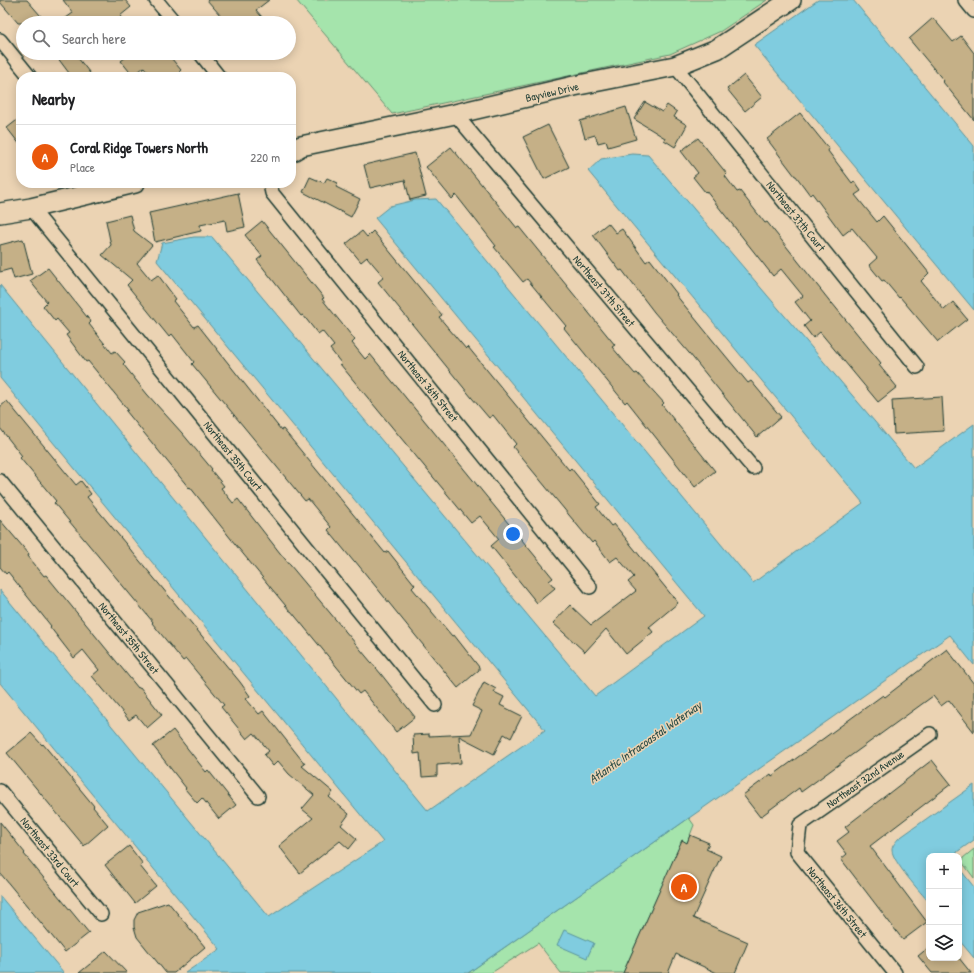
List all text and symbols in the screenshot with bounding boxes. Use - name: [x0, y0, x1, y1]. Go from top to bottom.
- search box: [16, 16, 296, 60]
- icon: search: [30, 27, 52, 49]
- text: Search here: [62, 28, 126, 49]
- street label: Bayview Drive: [524, 79, 581, 105]
- text: Nearby: [32, 87, 75, 110]
- text: Coral Ridge Towers North: [70, 137, 208, 158]
- text: A: [42, 148, 48, 166]
- text: 220 m: [250, 148, 280, 166]
- text: Place: [70, 158, 95, 176]
- street label: Northeast 37th Court: [763, 178, 829, 254]
- street label: Northeast 37th Street: [570, 252, 638, 330]
- street label: Northeast 36th Street: [395, 347, 461, 425]
- street label: Northeast 35th Court: [201, 418, 265, 494]
- your location: [503, 524, 523, 544]
- street label: Northeast 35th Street: [96, 599, 162, 677]
- water label: Atlantic Intracoastal Waterway: [585, 696, 706, 787]
- street label: Northeast 32nd Avenue: [823, 747, 907, 811]
- street label: Northeast 33rd Court: [18, 814, 83, 890]
- map controls: [926, 853, 962, 961]
- button: +: [926, 853, 962, 889]
- street label: Northeast 36th Street: [804, 863, 870, 941]
- pin: A: [671, 872, 697, 902]
- button: −: [926, 889, 962, 925]
- button: layers: [926, 925, 962, 961]

